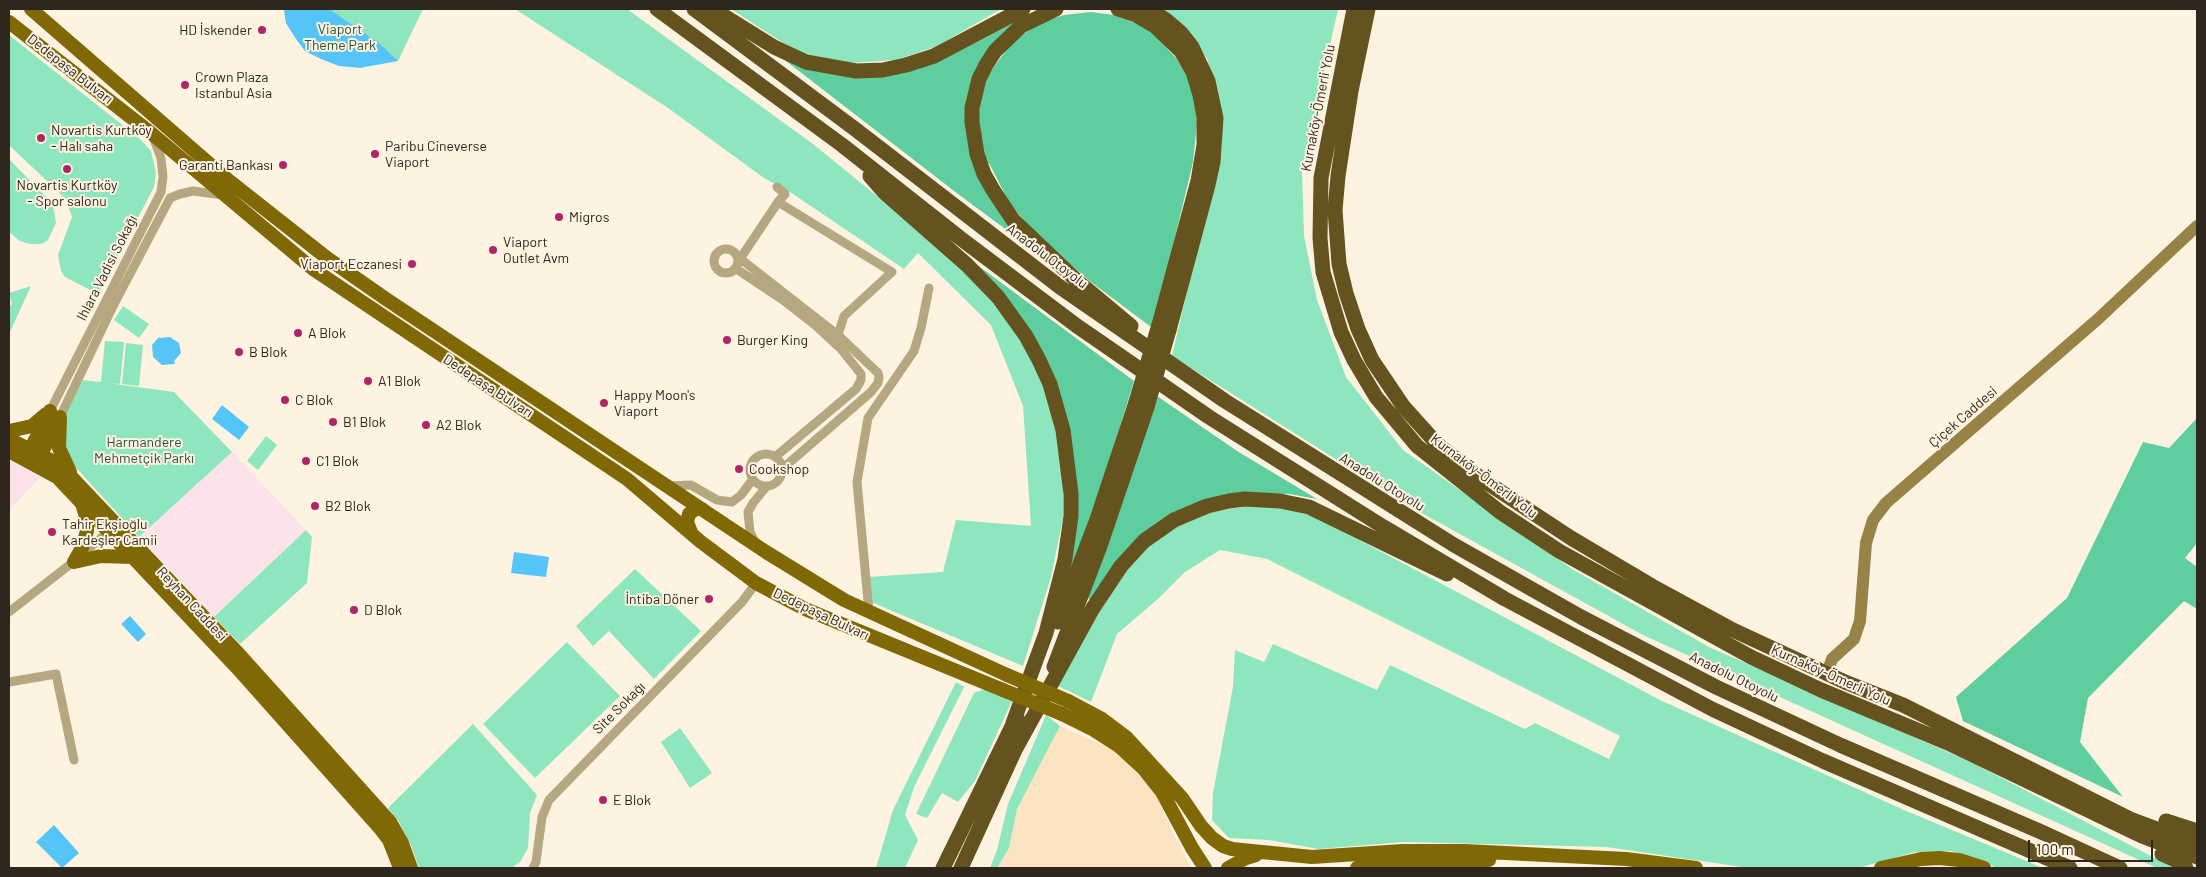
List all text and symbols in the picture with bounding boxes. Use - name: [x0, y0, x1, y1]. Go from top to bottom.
- park label: Viaport Theme Park: [304, 21, 376, 54]
- place label: HD İskender: [179, 22, 252, 38]
- marker: HD İskender: [256, 24, 268, 36]
- street label: Dedepaşa Bulvarı: [24, 30, 116, 108]
- street label: Kurnaköy-Ömerli Yolu: [1297, 43, 1339, 173]
- place label: Crown Plaza Istanbul Asia: [195, 69, 272, 102]
- marker: Crown Plaza Istanbul Asia: [179, 79, 191, 91]
- place label: Novartis Kurtköy - Halı saha: [51, 122, 152, 154]
- marker: Novartis Kurtköy - Halı saha: [35, 132, 47, 144]
- place label: Paribu Cineverse Viaport: [385, 138, 487, 170]
- marker: Paribu Cineverse Viaport: [369, 148, 381, 160]
- place label: Garanti Bankası: [179, 157, 273, 173]
- marker: Garanti Bankası: [277, 159, 289, 171]
- marker: Novartis Kurtköy - Spor salonu: [61, 163, 73, 175]
- place label: Novartis Kurtköy - Spor salonu: [17, 177, 117, 210]
- place label: Migros: [569, 209, 609, 225]
- marker: Migros: [553, 211, 565, 223]
- street label: Ihlara Vadisi Sokağı: [73, 213, 141, 323]
- street label: Anadolu Otoyolu: [1003, 220, 1091, 292]
- place label: Viaport Outlet Avm: [503, 234, 569, 266]
- marker: Viaport Outlet Avm: [487, 244, 499, 256]
- place label: Viaport Eczanesi: [300, 256, 402, 272]
- marker: Viaport Eczanesi: [406, 258, 418, 270]
- place label: A Blok: [308, 325, 346, 341]
- marker: A Blok: [292, 327, 304, 339]
- place label: Burger King: [737, 332, 808, 348]
- marker: Burger King: [721, 334, 733, 346]
- place label: B Blok: [249, 344, 287, 360]
- marker: B Blok: [233, 346, 245, 358]
- street label: Dedepaşa Bulvarı: [440, 351, 536, 421]
- place label: A1 Blok: [378, 373, 421, 389]
- marker: A1 Blok: [362, 375, 374, 387]
- street label: Çiçek Caddesi: [1925, 383, 2001, 451]
- place label: Happy Moon's Viaport: [614, 387, 696, 420]
- place label: C Blok: [295, 392, 333, 408]
- marker: C Blok: [279, 394, 291, 406]
- marker: Happy Moon's Viaport: [598, 397, 610, 409]
- place label: B1 Blok: [343, 414, 386, 430]
- marker: B1 Blok: [327, 416, 339, 428]
- place label: A2 Blok: [436, 417, 481, 433]
- marker: A2 Blok: [420, 419, 432, 431]
- street label: Kurnaköy-Ömerli Yolu: [1427, 430, 1541, 522]
- park label: Harmandere Mehmetçik Parkı: [94, 434, 194, 467]
- street label: Anadolu Otoyolu: [1336, 449, 1428, 515]
- place label: C1 Blok: [316, 453, 359, 469]
- marker: C1 Blok: [300, 455, 312, 467]
- place label: Cookshop: [749, 461, 809, 477]
- marker: Cookshop: [733, 463, 745, 475]
- place label: B2 Blok: [325, 498, 371, 514]
- marker: B2 Blok: [309, 500, 321, 512]
- place label: Tahir Ekşioğlu Kardeşler Camii: [62, 516, 157, 548]
- marker: Tahir Ekşioğlu Kardeşler Camii: [46, 526, 58, 538]
- street label: Reyhan Caddesi: [153, 563, 231, 645]
- street label: Dedepaşa Bulvarı: [770, 584, 872, 644]
- place label: İntiba Döner: [625, 591, 699, 607]
- marker: İntiba Döner: [703, 593, 715, 605]
- place label: D Blok: [364, 602, 402, 618]
- marker: D Blok: [348, 604, 360, 616]
- street label: Kurnaköy-Ömerli Yolu: [1769, 641, 1893, 709]
- street label: Anadolu Otoyolu: [1686, 648, 1782, 706]
- street label: Site Sokağı: [589, 678, 649, 738]
- place label: E Blok: [613, 792, 651, 808]
- marker: E Blok: [597, 794, 609, 806]
- scale bar: [2031, 830, 2156, 862]
- text: 100 m: [2036, 840, 2074, 858]

